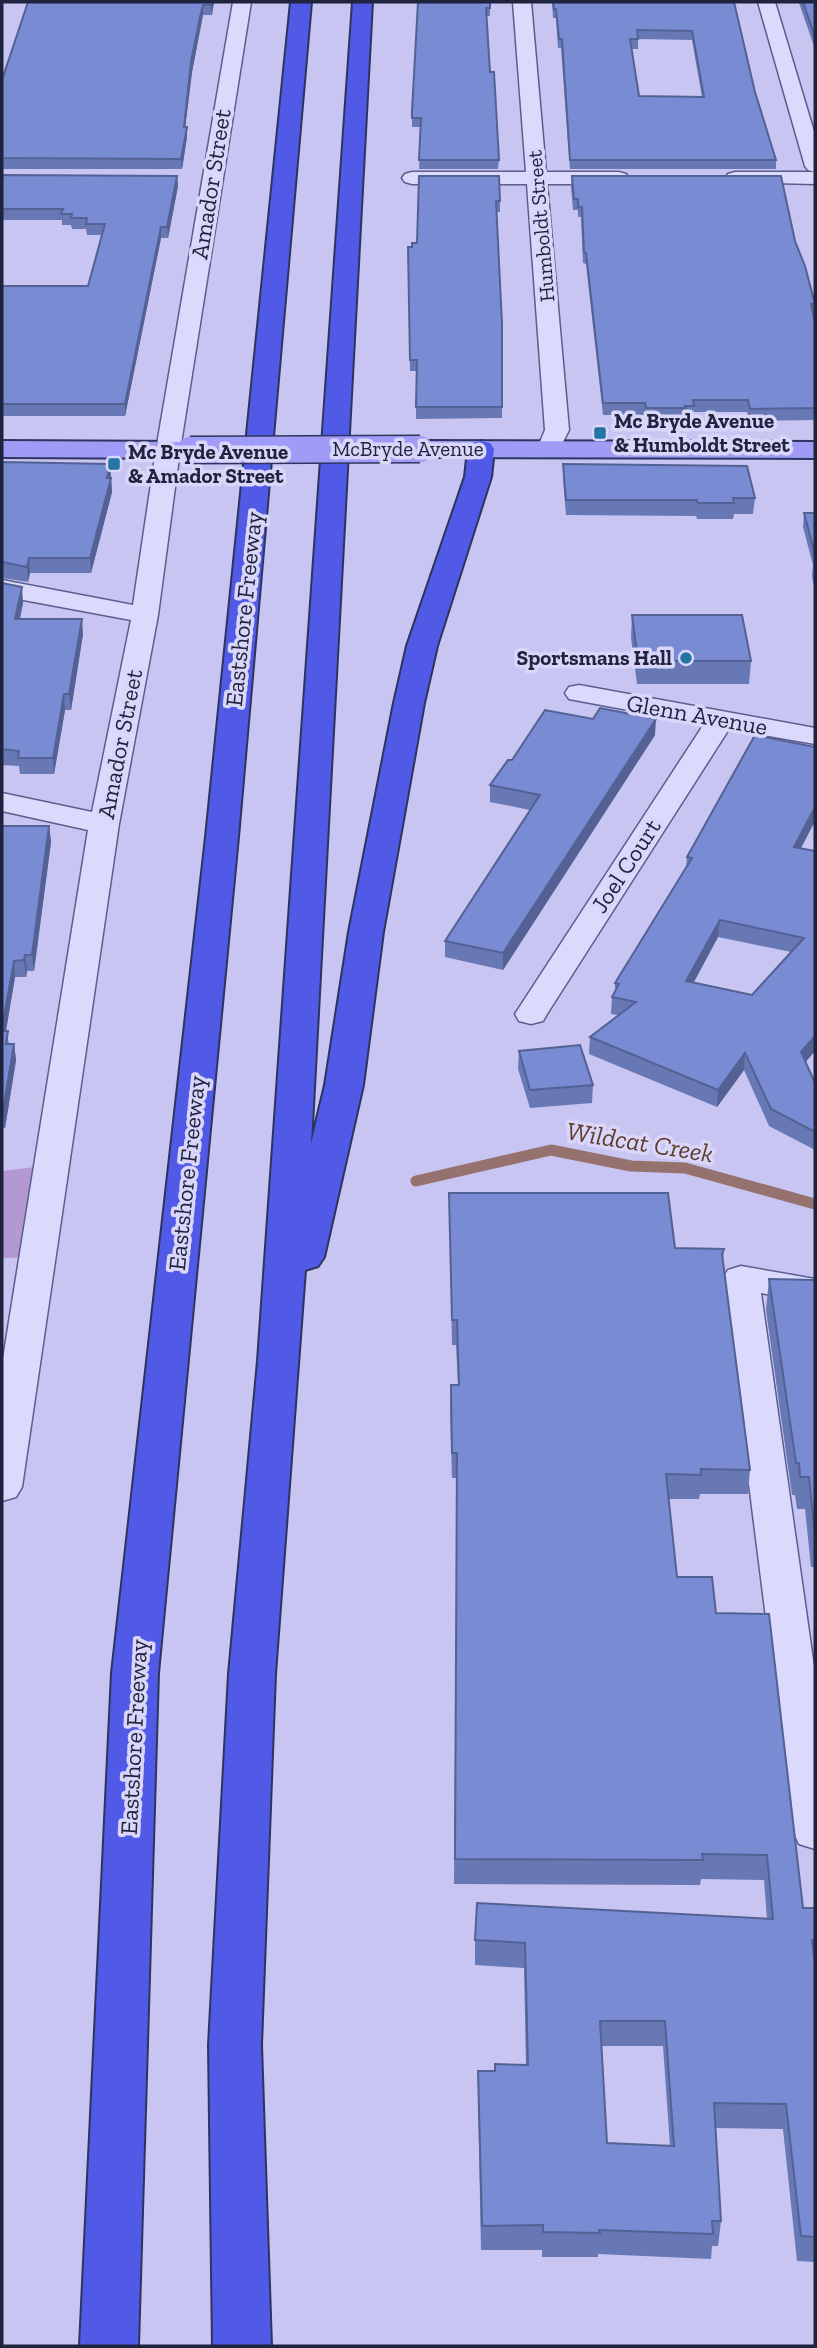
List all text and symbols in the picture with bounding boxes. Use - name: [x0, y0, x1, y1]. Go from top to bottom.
- street label: Amador Street: [184, 107, 237, 261]
- street label: Humboldt Street: [521, 149, 560, 303]
- place label: Mc Bryde Avenue & Humboldt Street: [614, 408, 790, 457]
- marker: Mc Bryde Avenue & Humboldt Street: [592, 425, 608, 441]
- street label: McBryde Avenue: [332, 436, 484, 461]
- place label: Mc Bryde Avenue & Amador Street: [128, 439, 288, 488]
- marker: Mc Bryde Avenue & Amador Street: [106, 456, 122, 472]
- street label: Eastshore Freeway: [219, 509, 268, 708]
- place label: Sportsmans Hall: [517, 645, 672, 670]
- marker: Sportsmans Hall: [678, 650, 694, 666]
- street label: Amador Street: [91, 667, 148, 821]
- street label: Glenn Avenue: [624, 688, 770, 741]
- street label: Joel Court: [585, 813, 667, 918]
- street label: Eastshore Freeway: [162, 1073, 211, 1272]
- water label: Wildcat Creek: [564, 1115, 716, 1169]
- street label: Eastshore Freeway: [114, 1638, 153, 1835]

